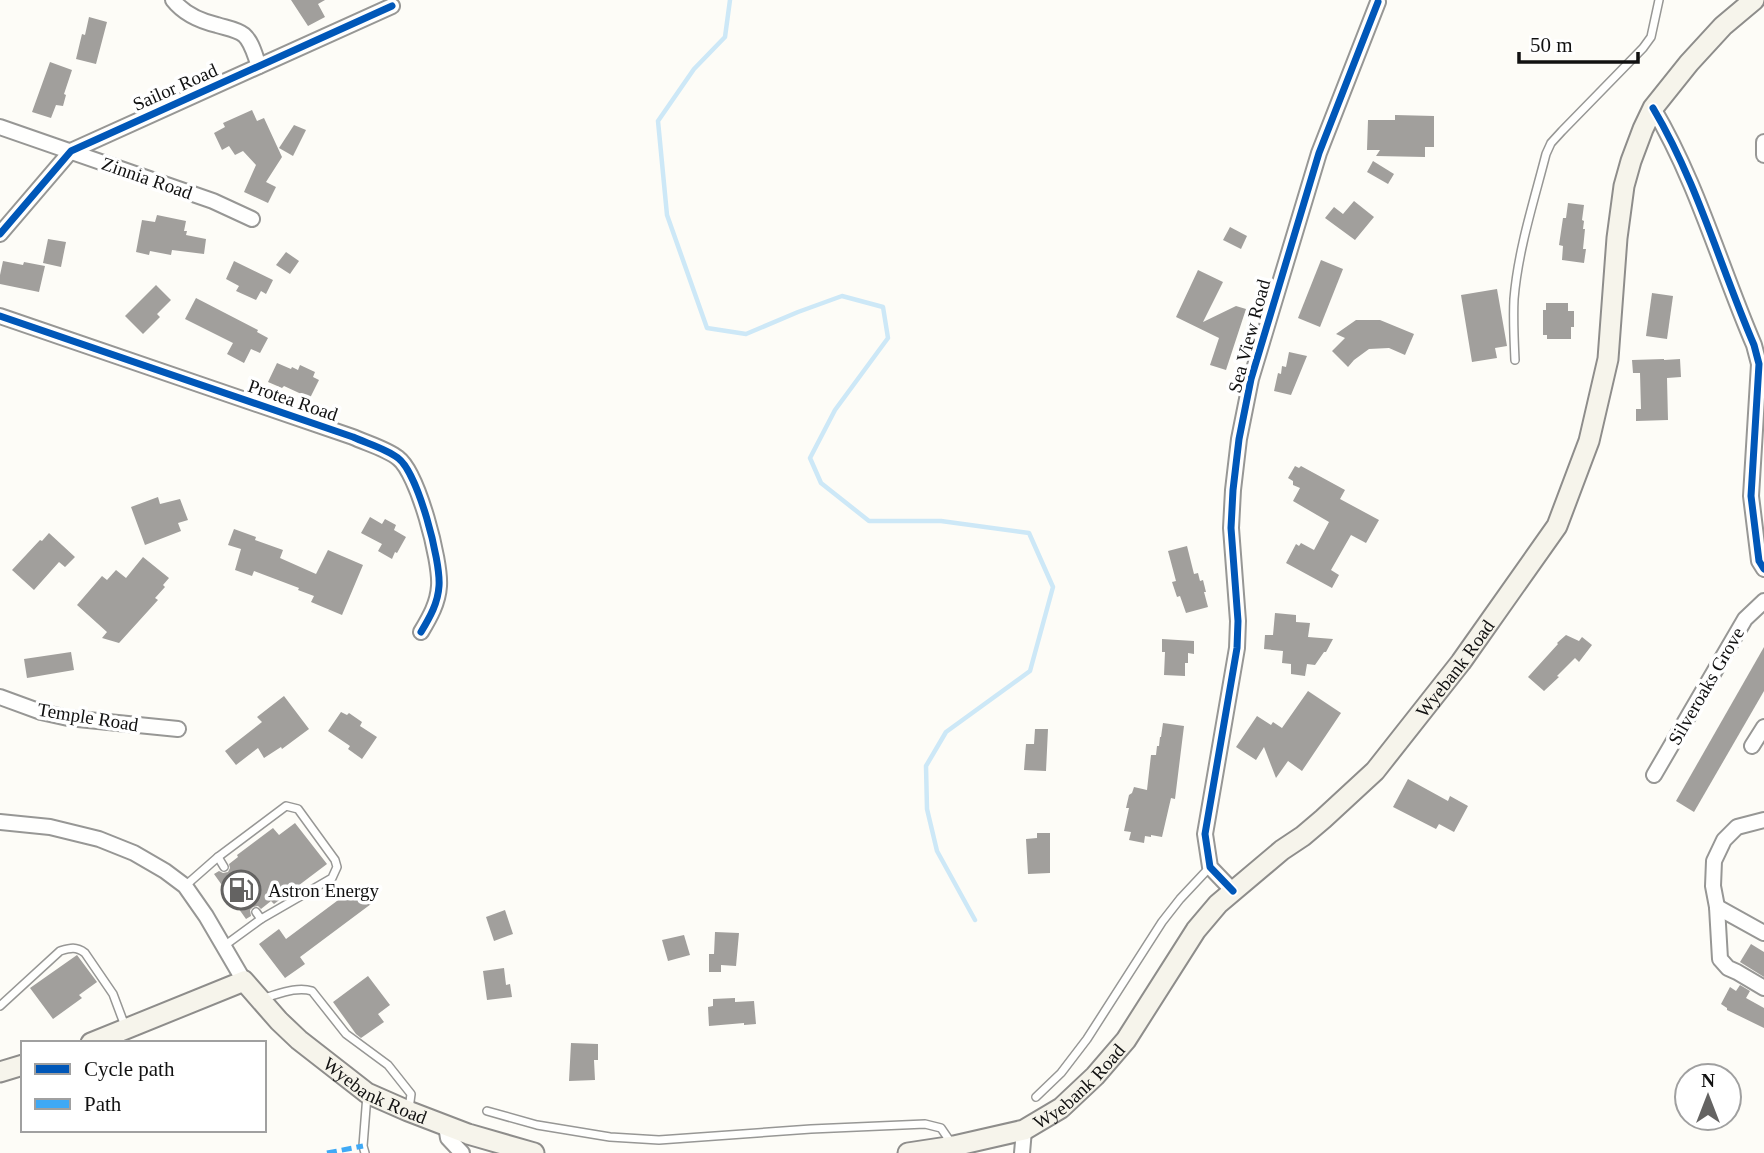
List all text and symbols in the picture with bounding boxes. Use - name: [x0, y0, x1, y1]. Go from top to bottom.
- scale bar: [1519, 21, 1638, 65]
- text: 50 m: [1530, 33, 1573, 57]
- street label: Sailor Road: [130, 59, 221, 115]
- street label: Zinnia Road: [99, 153, 196, 203]
- street label: Sea View Road: [1224, 276, 1274, 395]
- street label: Protea Road: [245, 375, 341, 425]
- street label: Wyebank Road: [1411, 615, 1498, 721]
- street label: Silveroaks Grove: [1664, 623, 1748, 749]
- street label: Temple Road: [36, 699, 140, 735]
- fuel station icon: Astron Energy: [220, 869, 262, 911]
- place label: Astron Energy: [268, 880, 379, 901]
- street label: Wyebank Road: [1029, 1039, 1129, 1133]
- legend: [21, 1041, 266, 1132]
- street label: Wyebank Road: [319, 1053, 430, 1128]
- text: Cycle path: [84, 1057, 175, 1081]
- north arrow: [1673, 1062, 1743, 1132]
- text: N: [1701, 1070, 1715, 1091]
- text: Path: [84, 1092, 122, 1116]

